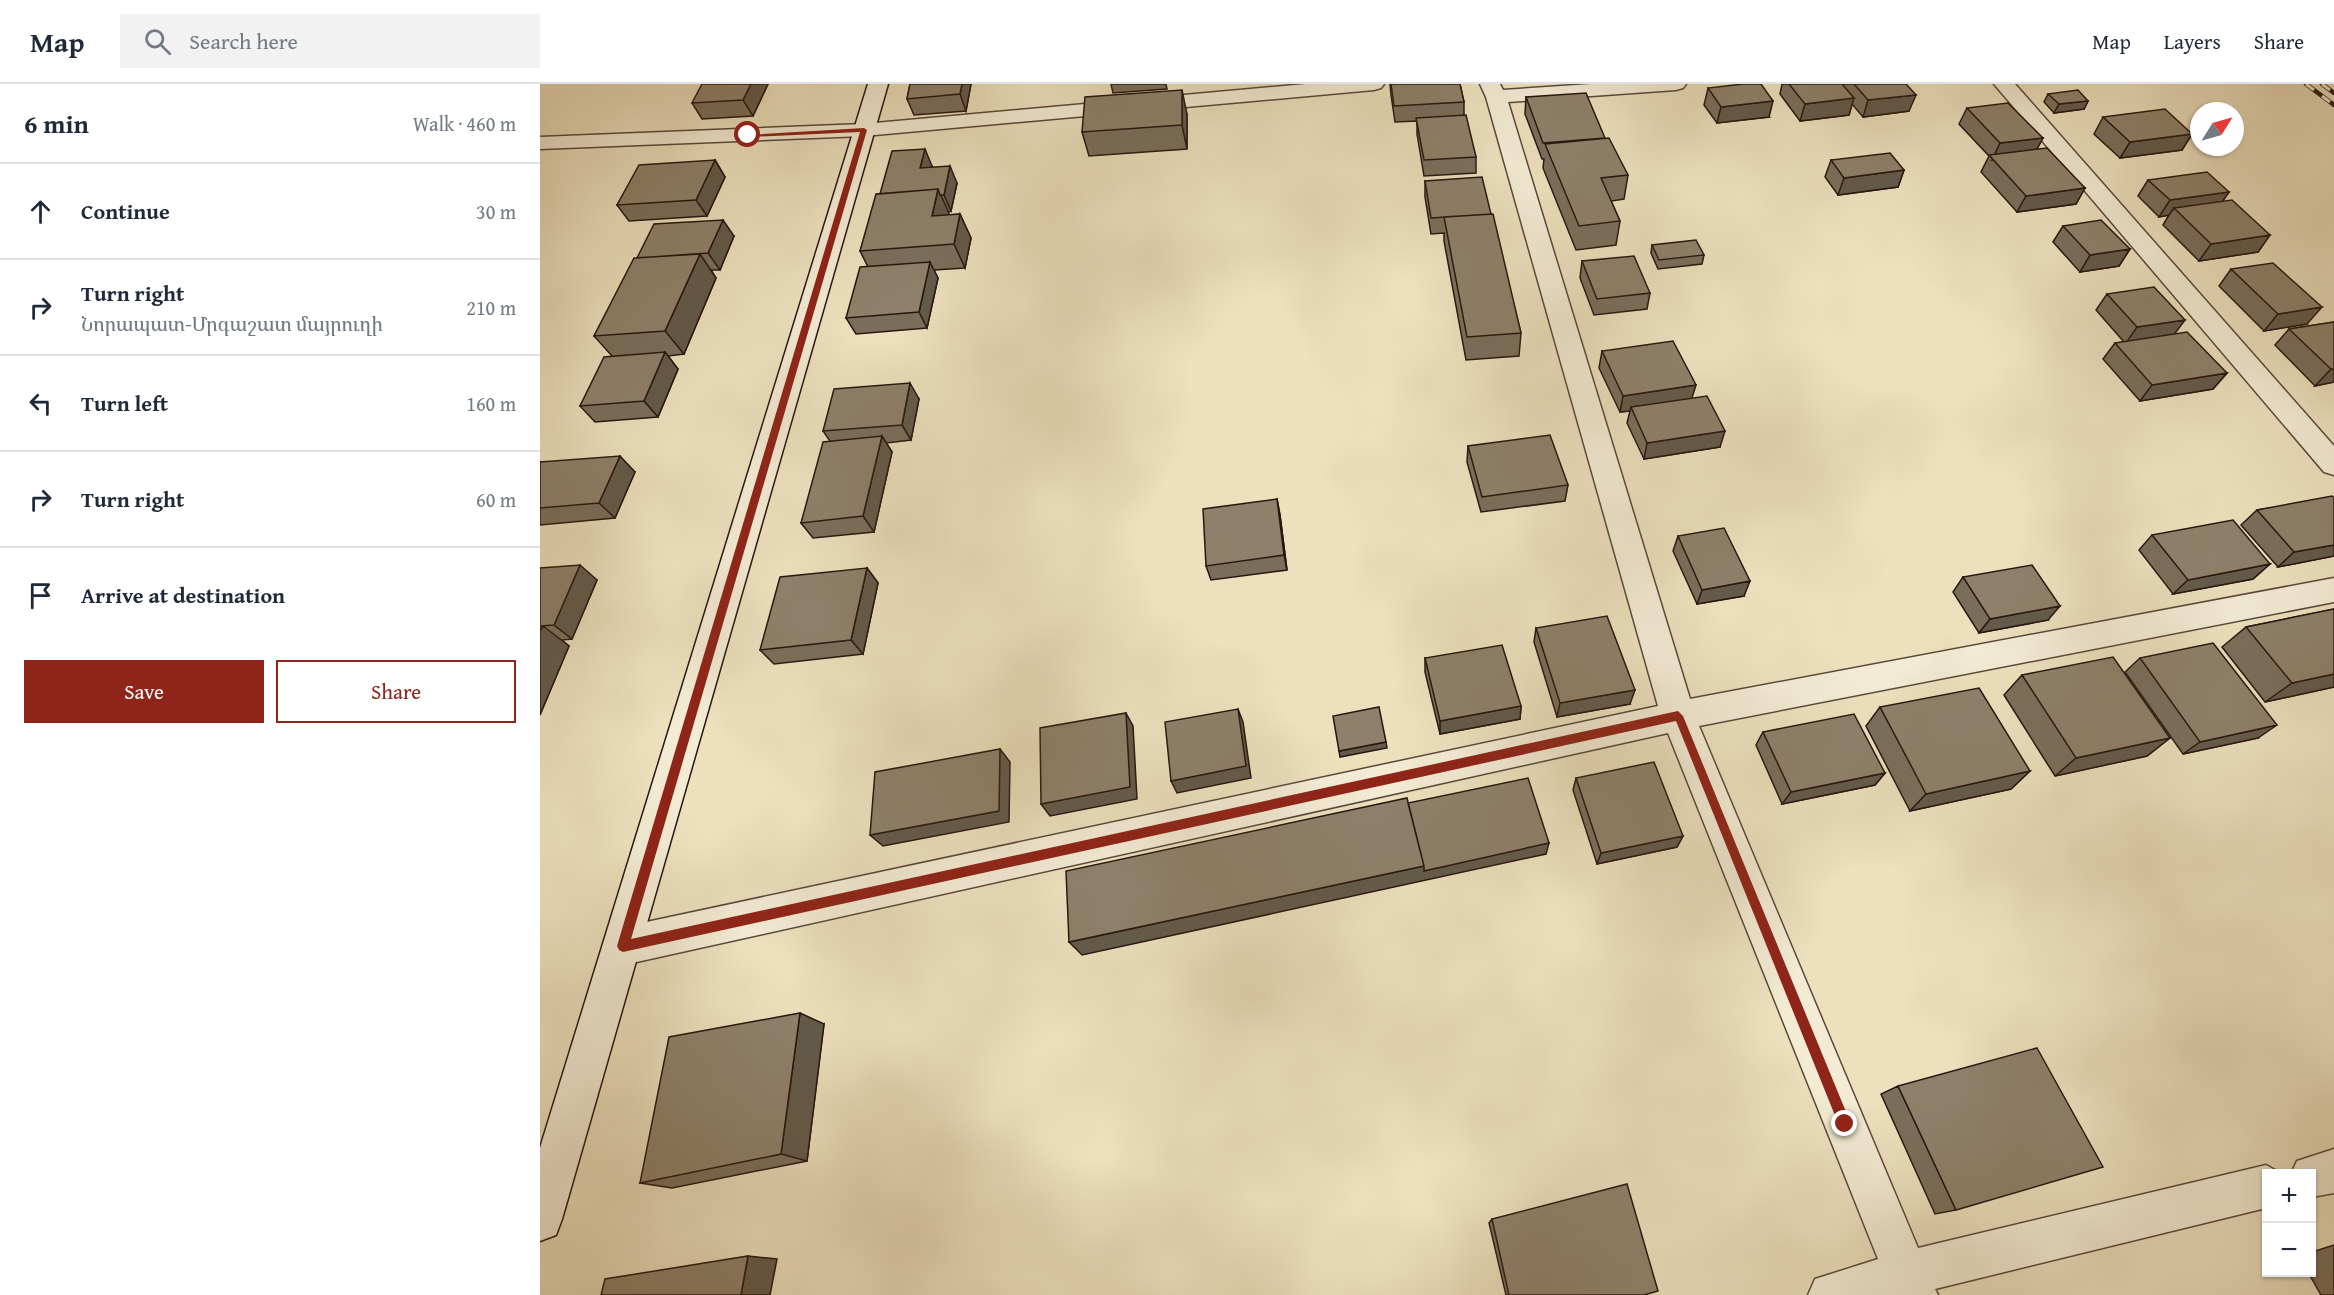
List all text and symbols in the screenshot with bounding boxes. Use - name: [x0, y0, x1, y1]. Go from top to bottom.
- search box: [120, 14, 540, 68]
- text: Map: [30, 21, 84, 62]
- icon: search: [141, 25, 174, 58]
- text: Search here: [189, 25, 298, 57]
- text: Map: [2092, 26, 2131, 57]
- text: Layers: [2164, 26, 2221, 57]
- text: Share: [2254, 26, 2304, 57]
- north arrow: [2190, 102, 2244, 156]
- text: 6 min: [24, 104, 89, 143]
- text: Walk · 460 m: [413, 109, 516, 138]
- route start: [734, 121, 760, 147]
- icon: ahead: [24, 195, 57, 228]
- text: Continue: [81, 195, 170, 227]
- text: 30 m: [476, 197, 516, 226]
- text: Turn right: [81, 277, 184, 309]
- icon: right: [24, 291, 57, 324]
- text: 210 m: [466, 293, 516, 322]
- text: Նորապատ-Մրգաշատ մայրուղի: [81, 309, 383, 338]
- icon: left: [24, 387, 57, 420]
- text: Turn left: [81, 387, 168, 419]
- text: 160 m: [466, 389, 516, 418]
- icon: right: [24, 483, 57, 516]
- text: Turn right: [81, 483, 184, 515]
- text: 60 m: [476, 485, 516, 514]
- icon: arrive: [24, 579, 57, 612]
- text: Arrive at destination: [81, 579, 285, 611]
- button: Save: [24, 660, 264, 723]
- button: Share: [276, 660, 516, 723]
- route end: [1831, 1110, 1857, 1136]
- map controls: [2262, 1169, 2316, 1277]
- button: +: [2262, 1169, 2316, 1223]
- button: −: [2262, 1223, 2316, 1277]

